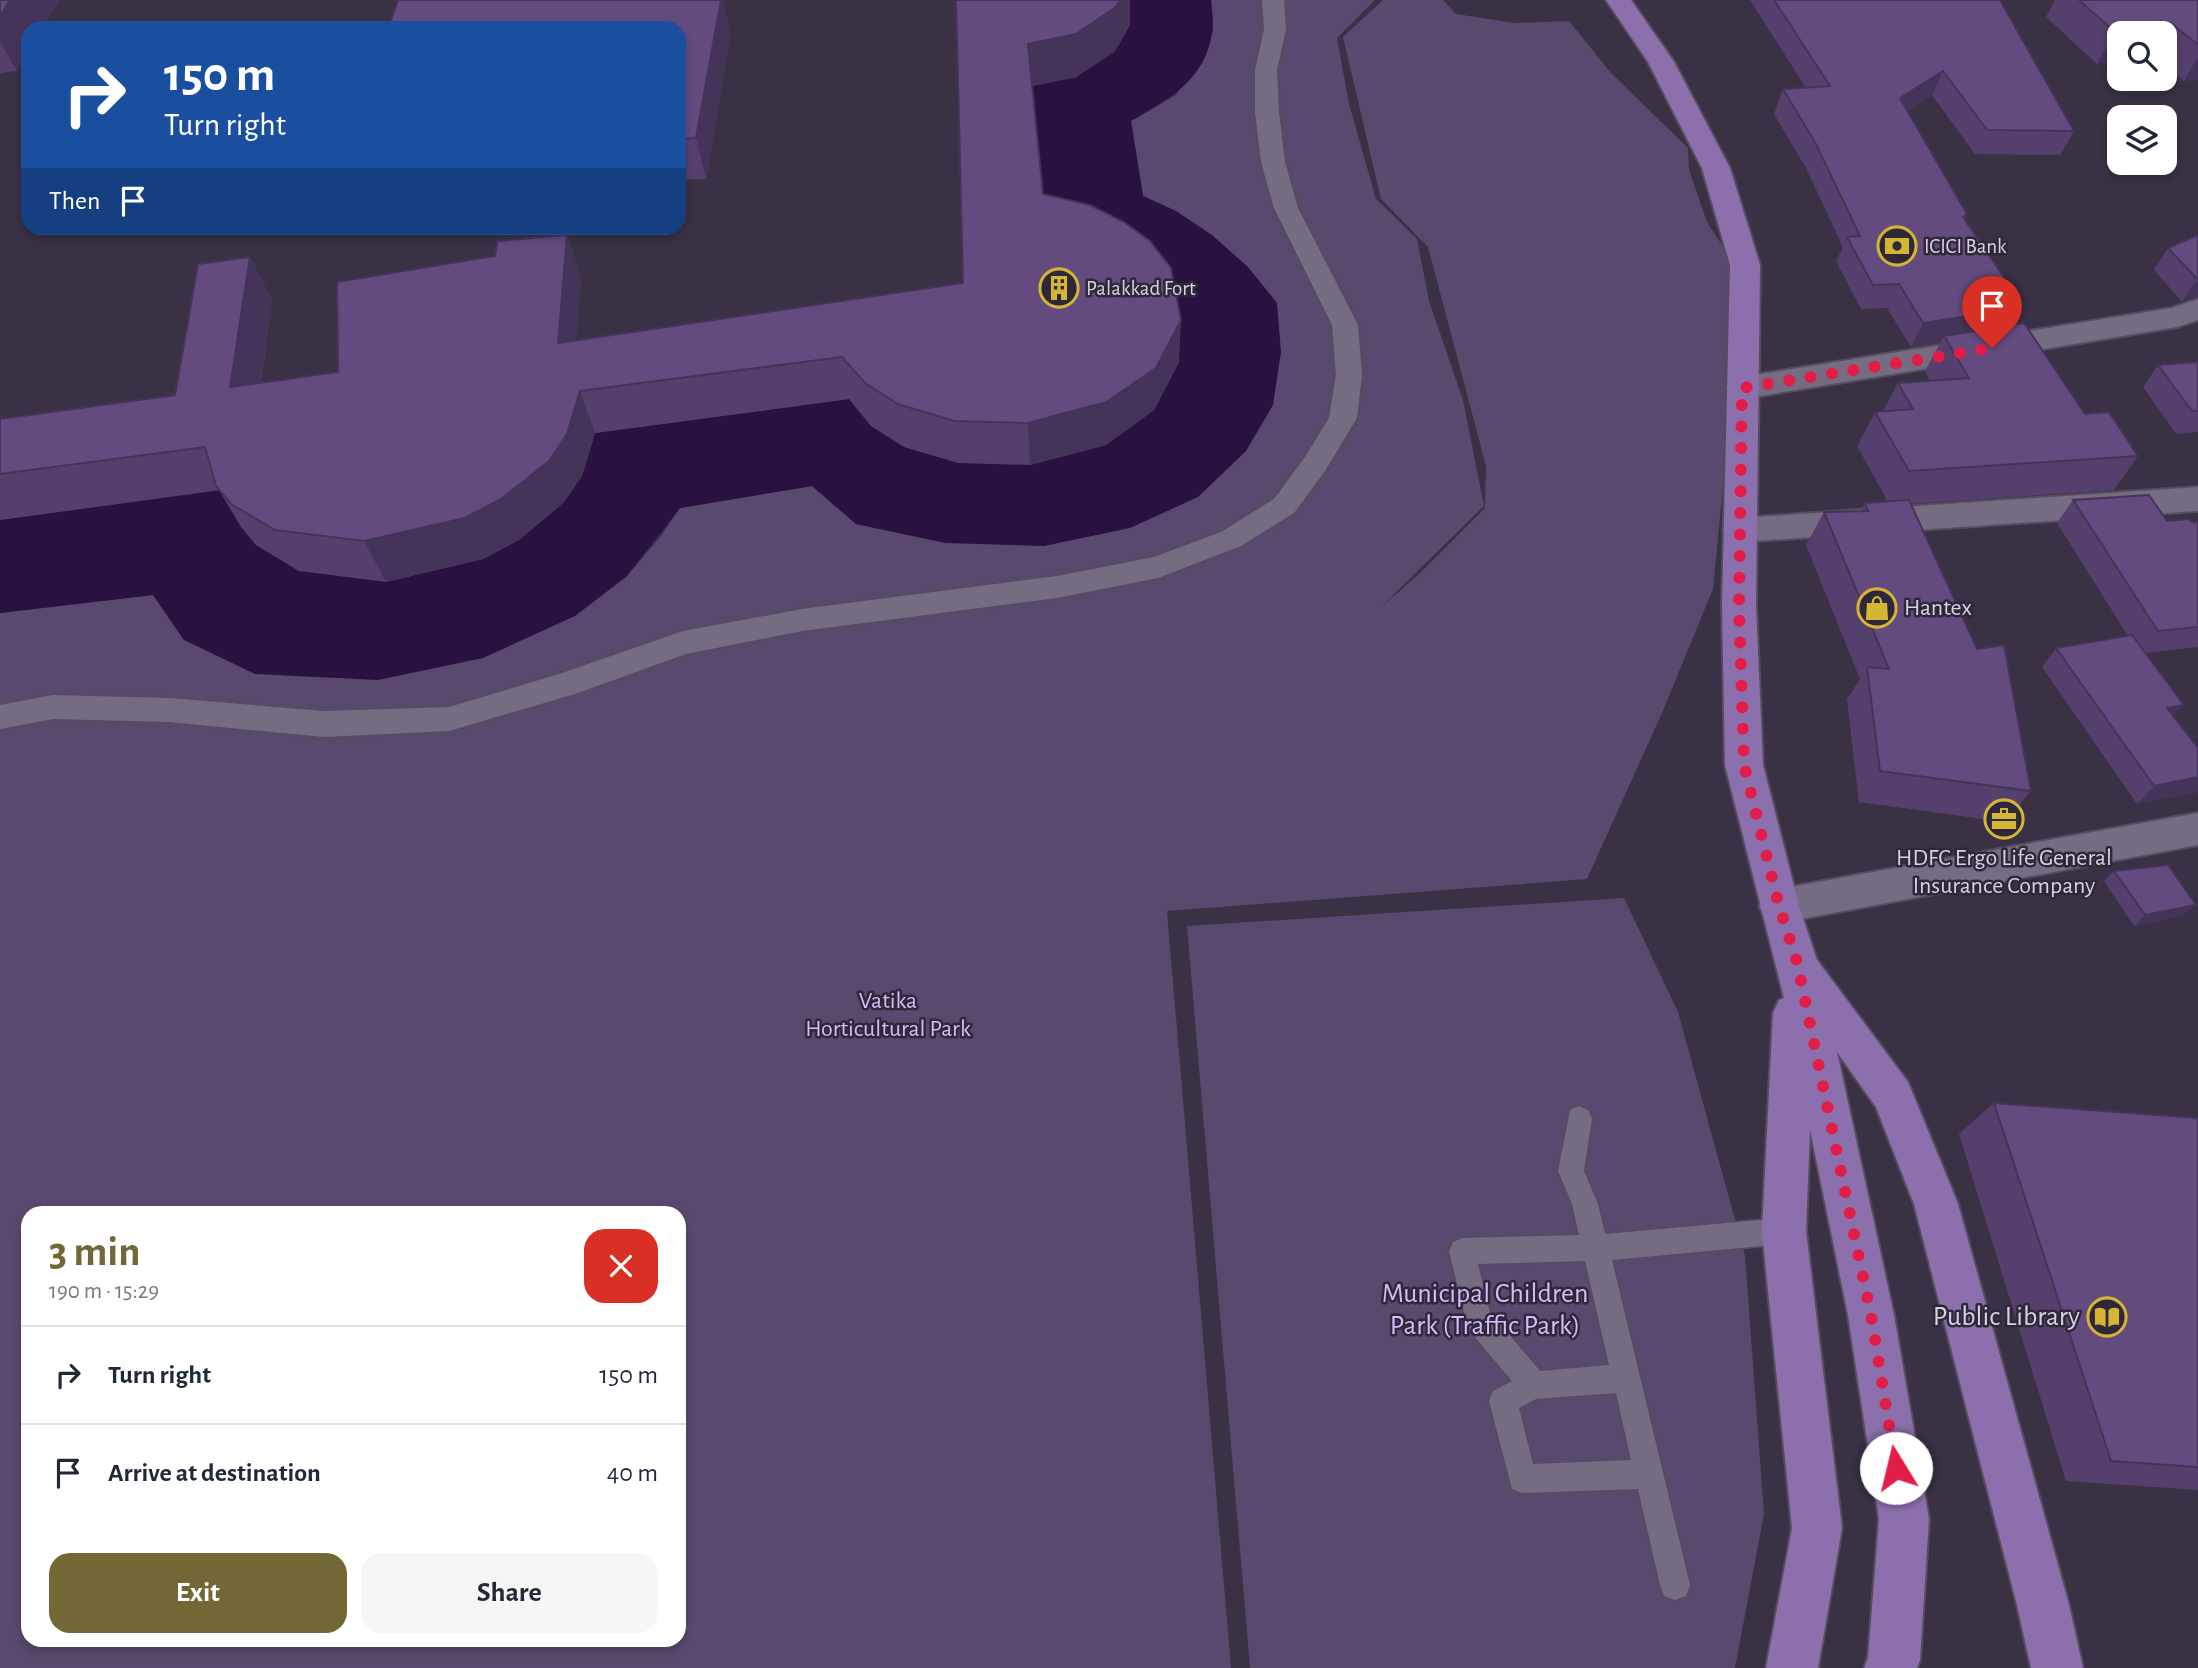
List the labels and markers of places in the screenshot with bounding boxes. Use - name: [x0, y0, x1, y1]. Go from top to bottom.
- bank icon: ICICI Bank: [1876, 225, 1918, 267]
- place label: ICICI Bank: [1924, 236, 2007, 257]
- building icon: Palakkad Fort: [1038, 267, 1080, 309]
- pin: [1962, 276, 2022, 348]
- place label: Palakkad Fort: [1086, 278, 1196, 299]
- shop icon: Hantex: [1856, 587, 1898, 629]
- place label: Hantex: [1904, 596, 1973, 620]
- office icon: HDFC Ergo Life General Insurance Company: [1983, 798, 2025, 840]
- place label: HDFC Ergo Life General Insurance Company: [1896, 846, 2112, 898]
- library icon: Public Library: [2086, 1296, 2128, 1338]
- place label: Public Library: [1933, 1303, 2080, 1331]

